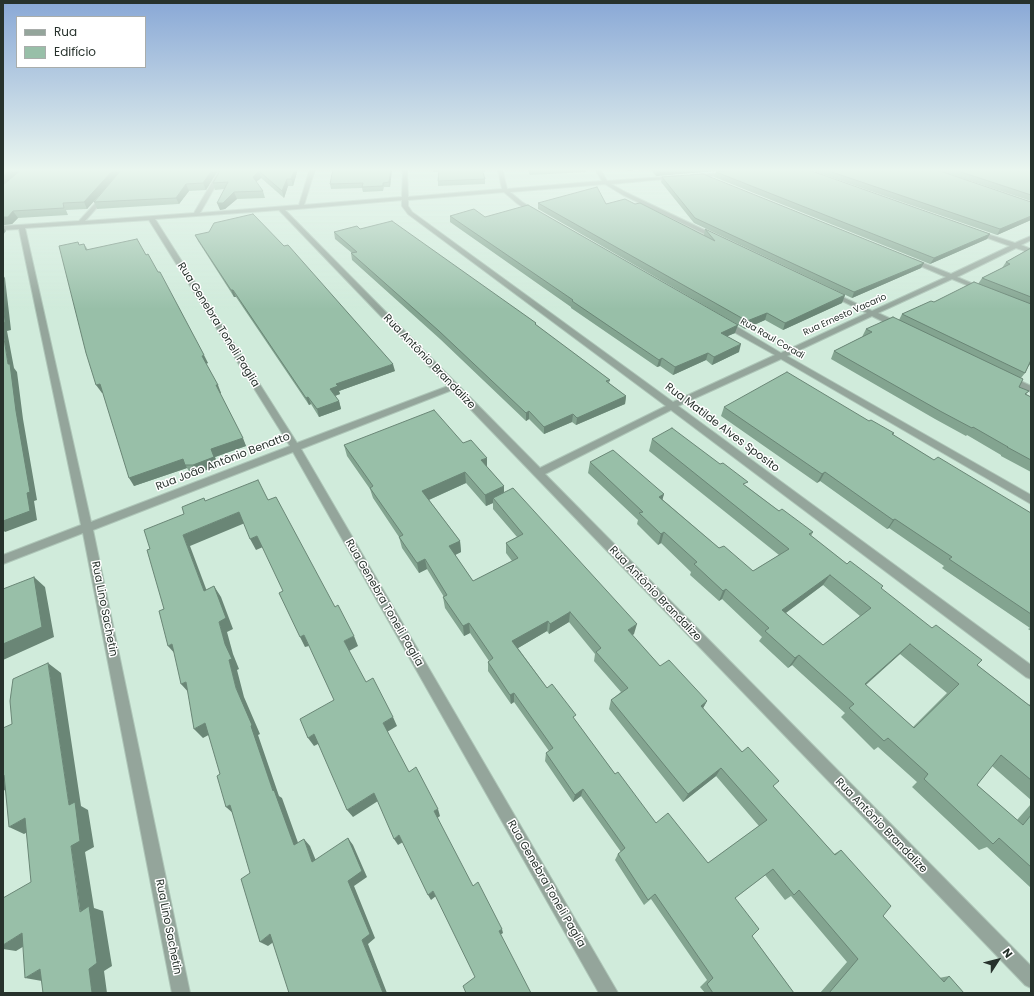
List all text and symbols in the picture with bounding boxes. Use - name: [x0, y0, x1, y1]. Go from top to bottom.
- legend: [16, 16, 146, 68]
- text: Rua: [54, 23, 77, 40]
- text: Edifício: [54, 43, 96, 60]
- street label: Rua Genebra Toneli Paglia: [174, 260, 262, 390]
- street label: Rua Ernesto Vacario: [802, 292, 888, 338]
- street label: Rua Antônio Brandalize: [380, 312, 478, 412]
- street label: Rua Raul Coradi: [738, 316, 806, 362]
- street label: Rua Matilde Alves Sposito: [662, 381, 782, 475]
- street label: Rua João Antônio Benatto: [154, 430, 292, 494]
- street label: Rua Genebra Toneli Paglia: [342, 537, 426, 669]
- street label: Rua Antônio Brandalize: [606, 544, 704, 644]
- street label: Rua Lino Sachetin: [88, 560, 120, 658]
- street label: Rua Antônio Brandalize: [832, 776, 930, 876]
- street label: Rua Genebra Toneli Paglia: [504, 818, 588, 950]
- street label: Rua Lino Sachetin: [152, 878, 184, 976]
- north arrow: [978, 940, 1018, 980]
- text: N: [999, 945, 1017, 961]

